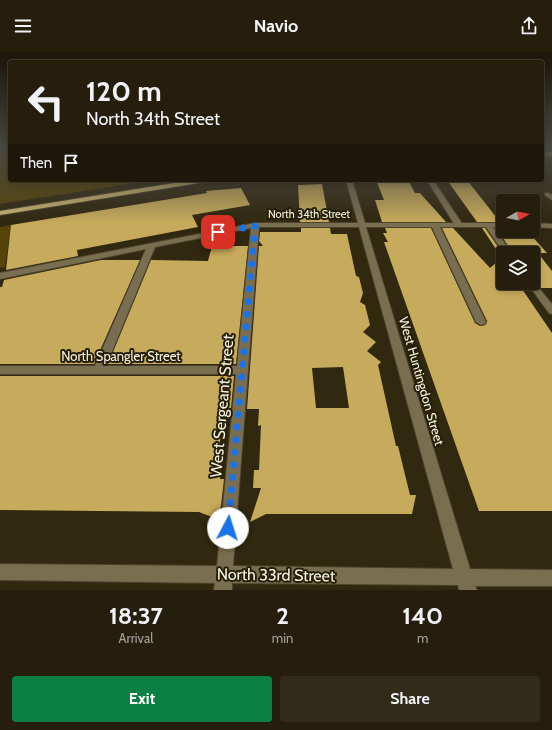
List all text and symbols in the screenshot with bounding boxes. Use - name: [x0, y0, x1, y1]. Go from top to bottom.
- icon: menu: [12, 15, 34, 37]
- text: Navio: [254, 15, 298, 37]
- icon: share: [518, 15, 540, 37]
- text: 120 m: [86, 74, 162, 108]
- icon: left: [20, 76, 72, 128]
- text: North 34th Street: [86, 108, 220, 130]
- icon: arrive: [60, 152, 82, 174]
- text: Then: [20, 154, 52, 172]
- north arrow: [496, 194, 540, 238]
- map controls: [496, 194, 540, 290]
- street label: North 34th Street: [268, 207, 350, 221]
- pin: [201, 215, 235, 249]
- icon: arrive: [207, 221, 229, 243]
- button: layers: [496, 246, 540, 290]
- street label: West Huntingdon Street: [396, 315, 448, 448]
- street label: West Sergeant Street: [206, 333, 238, 478]
- street label: North Spangler Street: [61, 348, 181, 364]
- position arrow: [207, 507, 249, 549]
- street label: North 33rd Street: [217, 564, 336, 586]
- text: 18:37: [109, 601, 163, 630]
- text: 2: [276, 601, 289, 630]
- text: 140: [402, 601, 443, 630]
- text: Arrival: [119, 630, 153, 646]
- text: min: [272, 630, 293, 646]
- text: m: [417, 630, 428, 646]
- button: Exit: [12, 676, 272, 722]
- button: Share: [280, 676, 540, 722]

